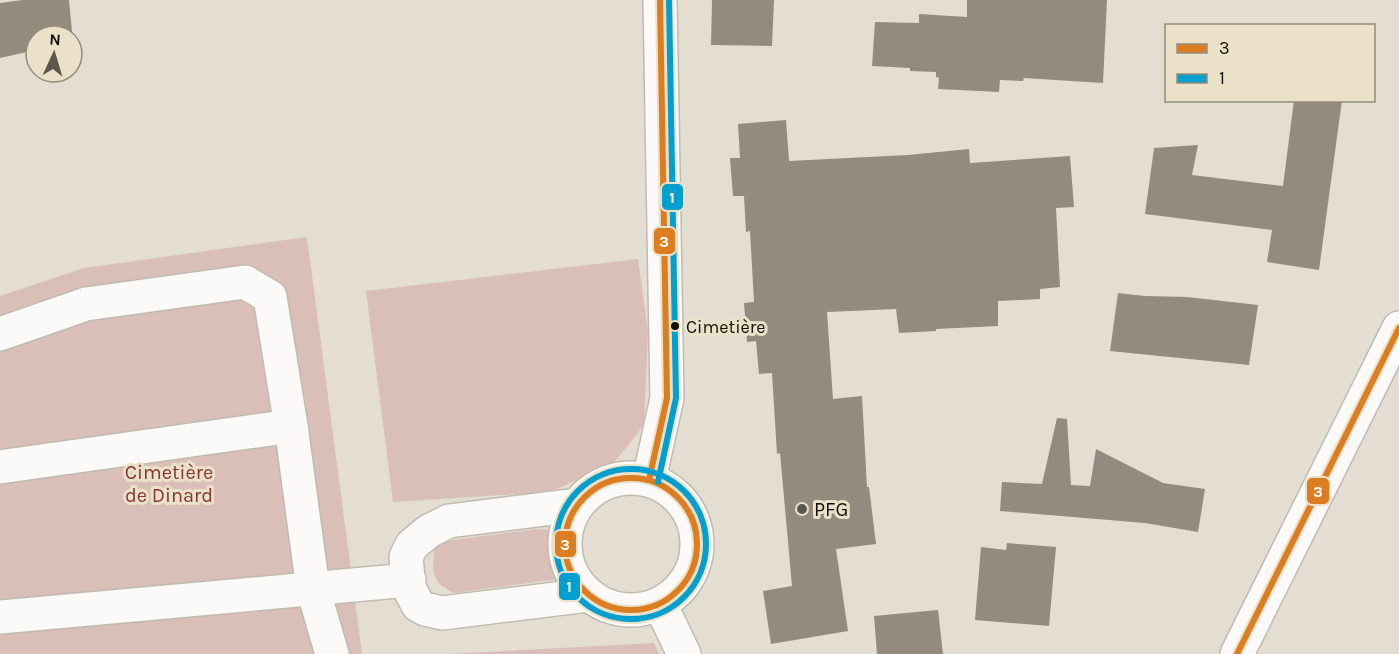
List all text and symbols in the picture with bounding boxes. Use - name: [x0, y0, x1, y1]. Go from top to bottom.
- north arrow: [24, 24, 84, 84]
- legend: [1165, 24, 1375, 102]
- text: N: [49, 30, 61, 49]
- text: 3: [1219, 37, 1230, 59]
- text: 1: [1219, 67, 1225, 89]
- line badge: 1: [661, 183, 684, 211]
- text: 1: [669, 188, 675, 207]
- line badge: 3: [653, 227, 676, 255]
- text: 3: [659, 232, 669, 251]
- place label: Cimetière: [686, 316, 766, 338]
- marker: Cimetière: [669, 320, 681, 332]
- park label: Cimetière de Dinard: [125, 461, 213, 507]
- line badge: 3: [1306, 477, 1330, 505]
- text: 3: [1313, 482, 1323, 501]
- place label: PFG: [814, 498, 848, 521]
- marker: PFG: [795, 502, 809, 516]
- line badge: 3: [554, 530, 577, 558]
- text: 3: [560, 535, 570, 554]
- line badge: 1: [558, 572, 581, 601]
- text: 1: [566, 577, 572, 596]

